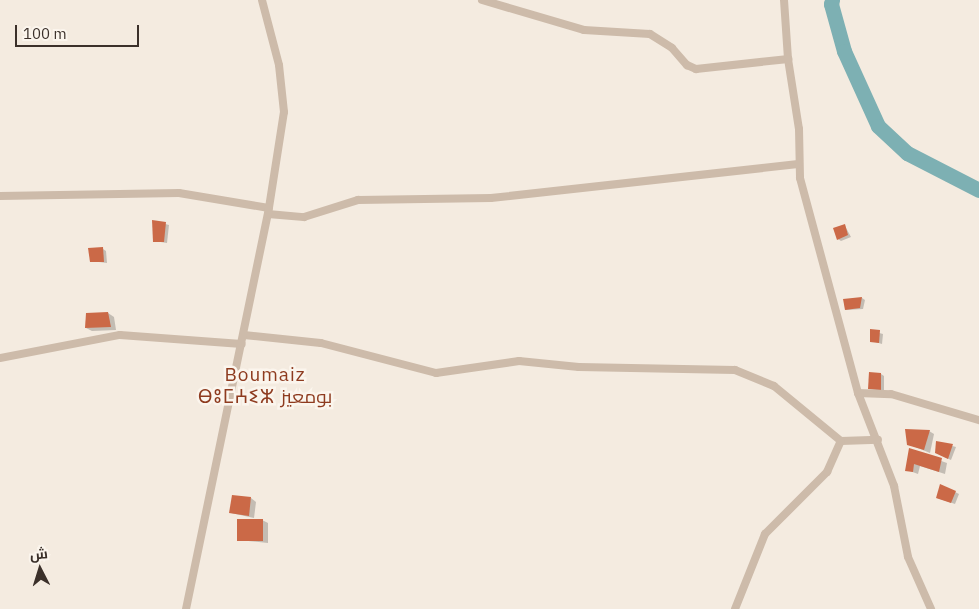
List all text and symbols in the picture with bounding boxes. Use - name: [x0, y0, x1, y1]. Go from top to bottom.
- scale bar: [18, 15, 141, 47]
- text: 100 m: [23, 24, 67, 43]
- district label: Boumaiz ⴱⵓⵎⵄⵉⵣ بومعيز: [201, 364, 329, 408]
- north arrow: [15, 544, 65, 594]
- text: ش: [29, 544, 48, 564]

